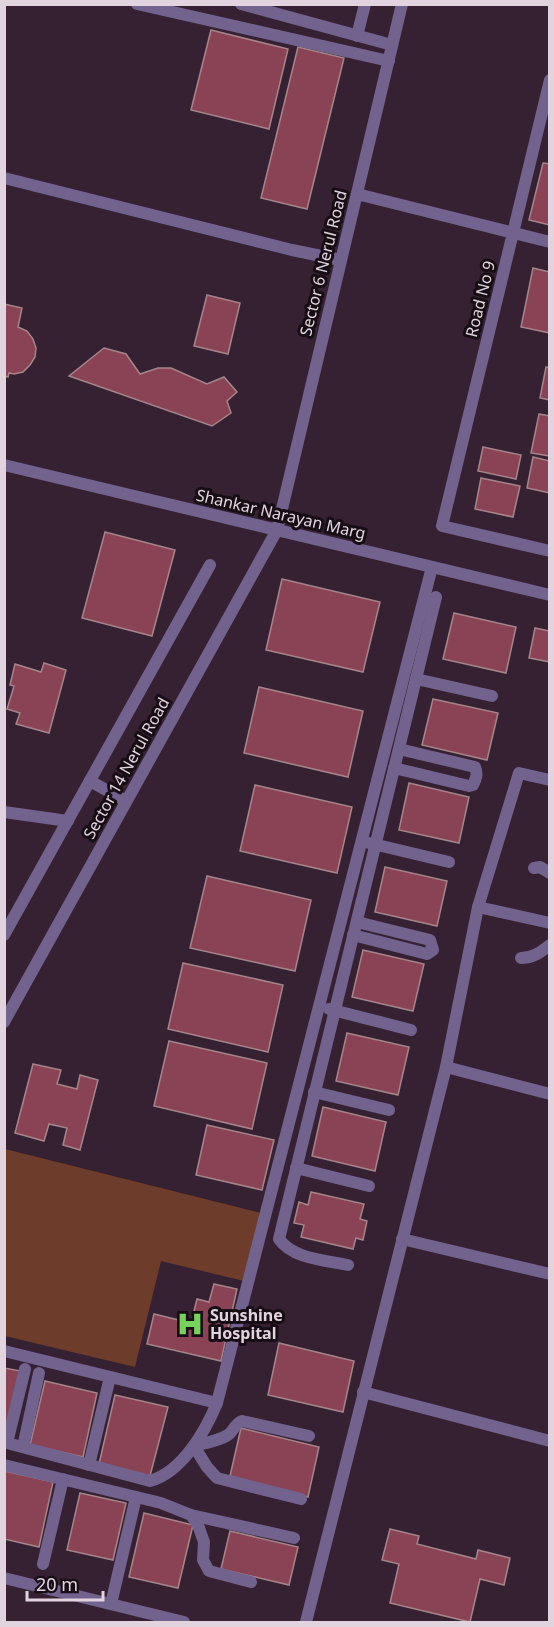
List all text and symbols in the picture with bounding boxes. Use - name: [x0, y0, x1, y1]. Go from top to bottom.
- street label: Sector 6 Nerul Road: [294, 188, 352, 338]
- street label: Road No 9: [460, 259, 500, 339]
- street label: Shankar Narayan Marg: [194, 484, 368, 544]
- street label: Sector 14 Nerul Road: [78, 693, 174, 843]
- place label: Sunshine Hospital: [210, 1304, 283, 1344]
- hospital icon: Sunshine Hospital: [175, 1309, 205, 1339]
- scale bar: [27, 1564, 104, 1602]
- text: 20 m: [36, 1572, 78, 1596]

